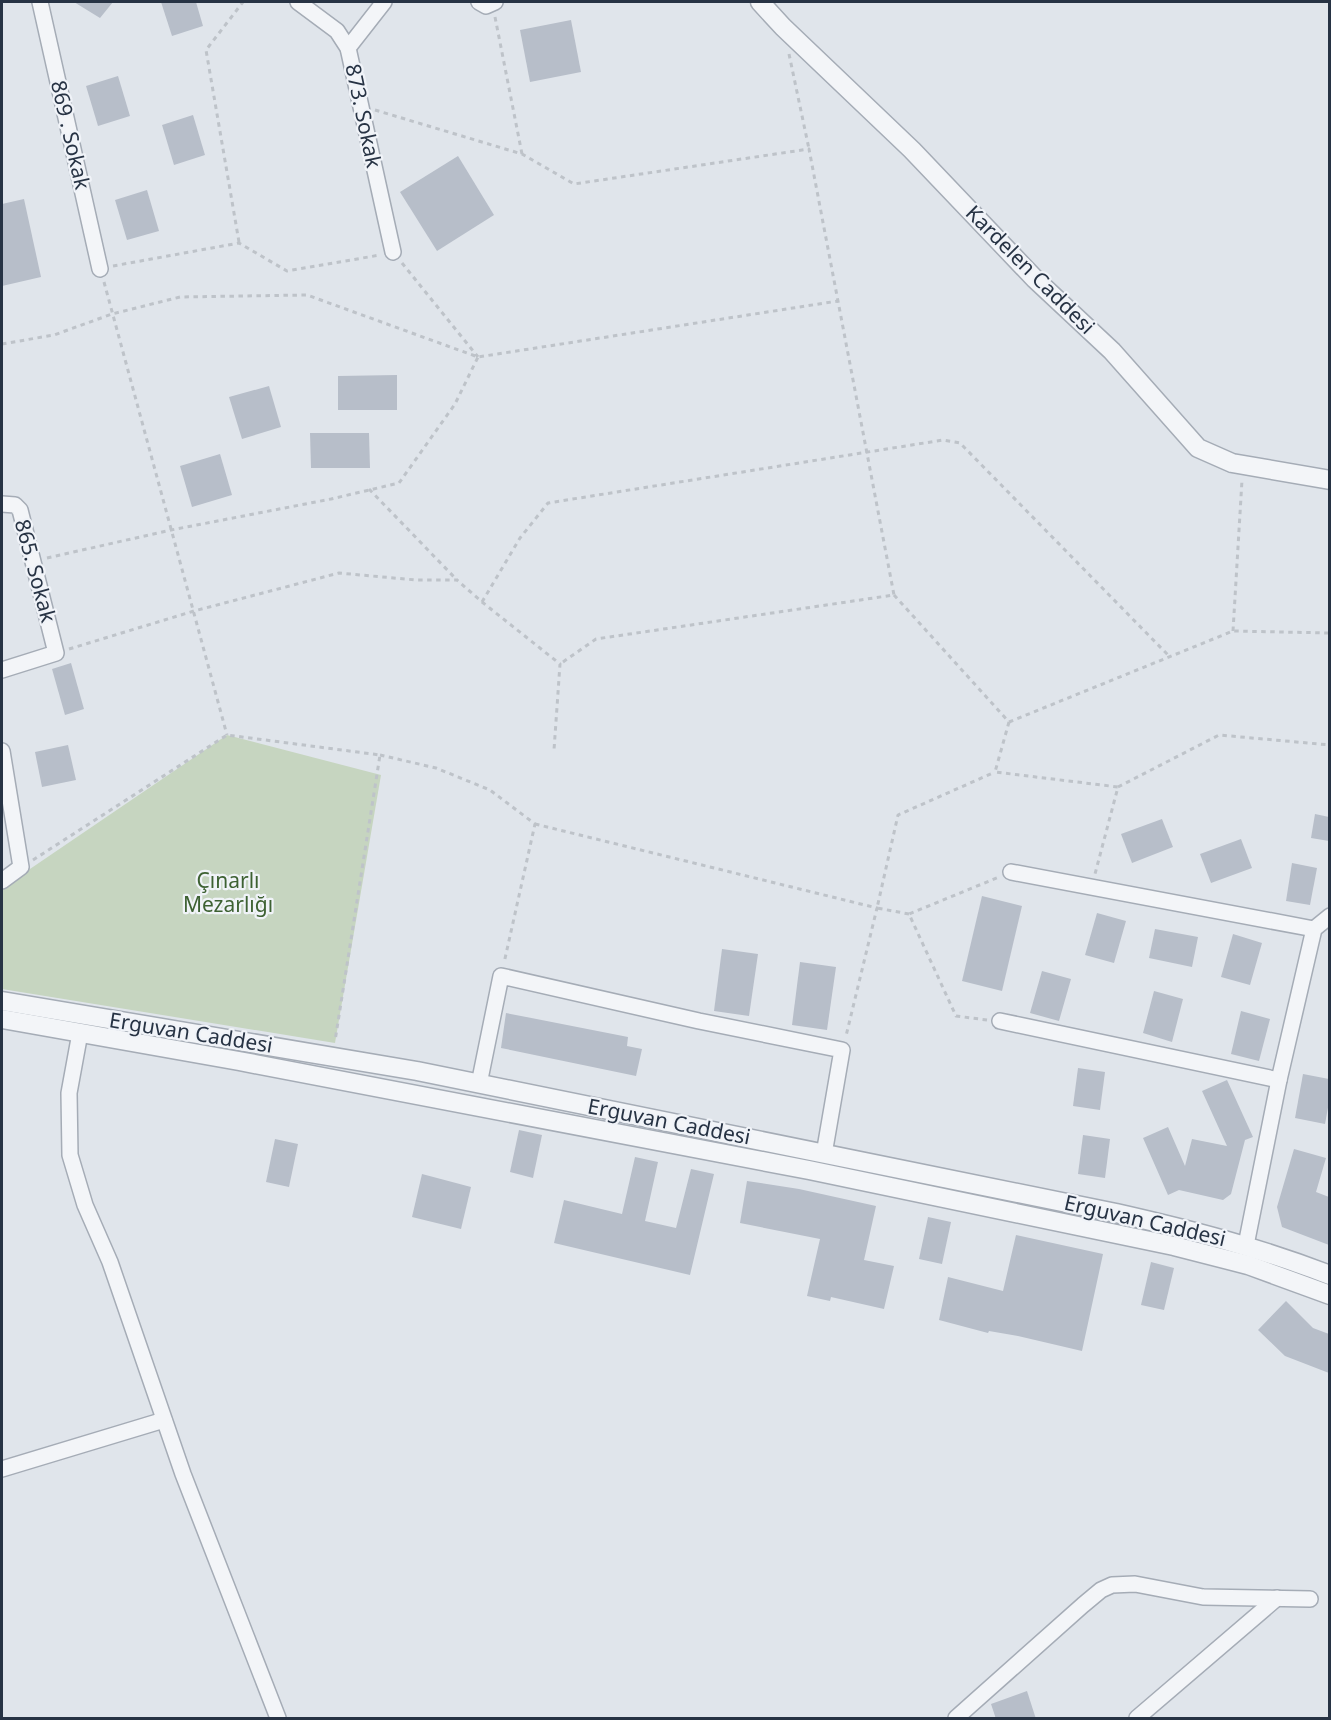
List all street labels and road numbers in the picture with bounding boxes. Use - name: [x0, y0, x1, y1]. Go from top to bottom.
- street label: 873. Sokak: [339, 61, 389, 171]
- street label: 869 . Sokak: [45, 78, 97, 193]
- street label: Kardelen Caddesi: [960, 199, 1101, 340]
- street label: 865. Sokak: [9, 516, 63, 626]
- street label: Erguvan Caddesi: [107, 1005, 275, 1059]
- street label: Erguvan Caddesi: [585, 1092, 753, 1151]
- street label: Erguvan Caddesi: [1062, 1188, 1229, 1252]

